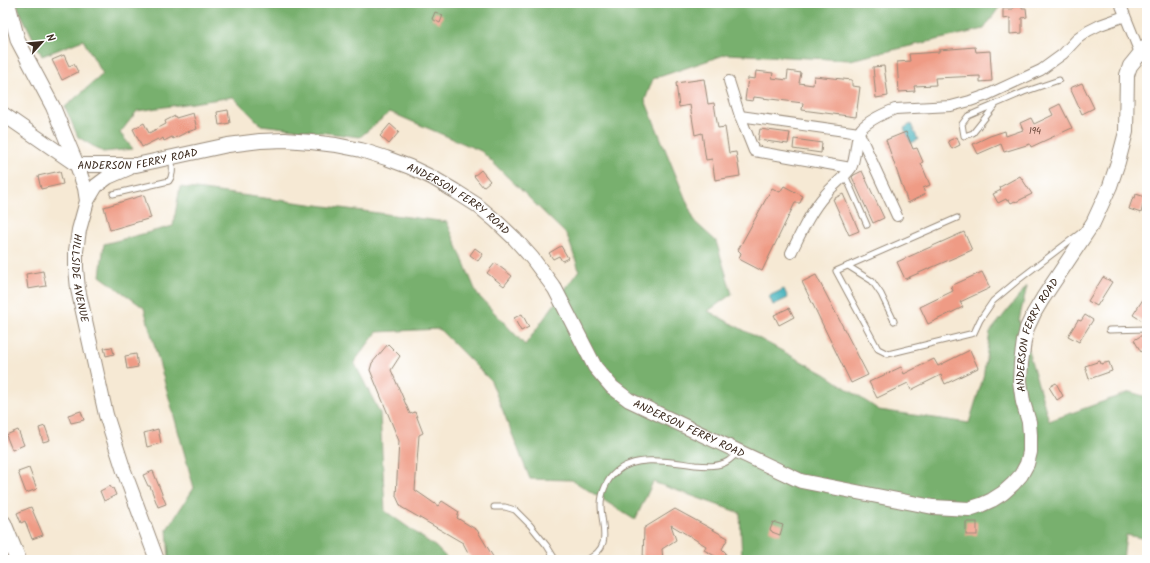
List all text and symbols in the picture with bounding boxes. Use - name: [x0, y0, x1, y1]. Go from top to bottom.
- north arrow: [22, 22, 62, 62]
- text: N: [40, 31, 60, 45]
- house number: 194: [1029, 124, 1041, 139]
- street label: ANDERSON FERRY ROAD: [77, 144, 200, 175]
- street label: ANDERSON FERRY ROAD: [403, 159, 514, 240]
- street label: HILLSIDE AVENUE: [66, 232, 93, 325]
- street label: ANDERSON FERRY ROAD: [1012, 275, 1064, 393]
- street label: ANDERSON FERRY ROAD: [630, 395, 748, 463]

